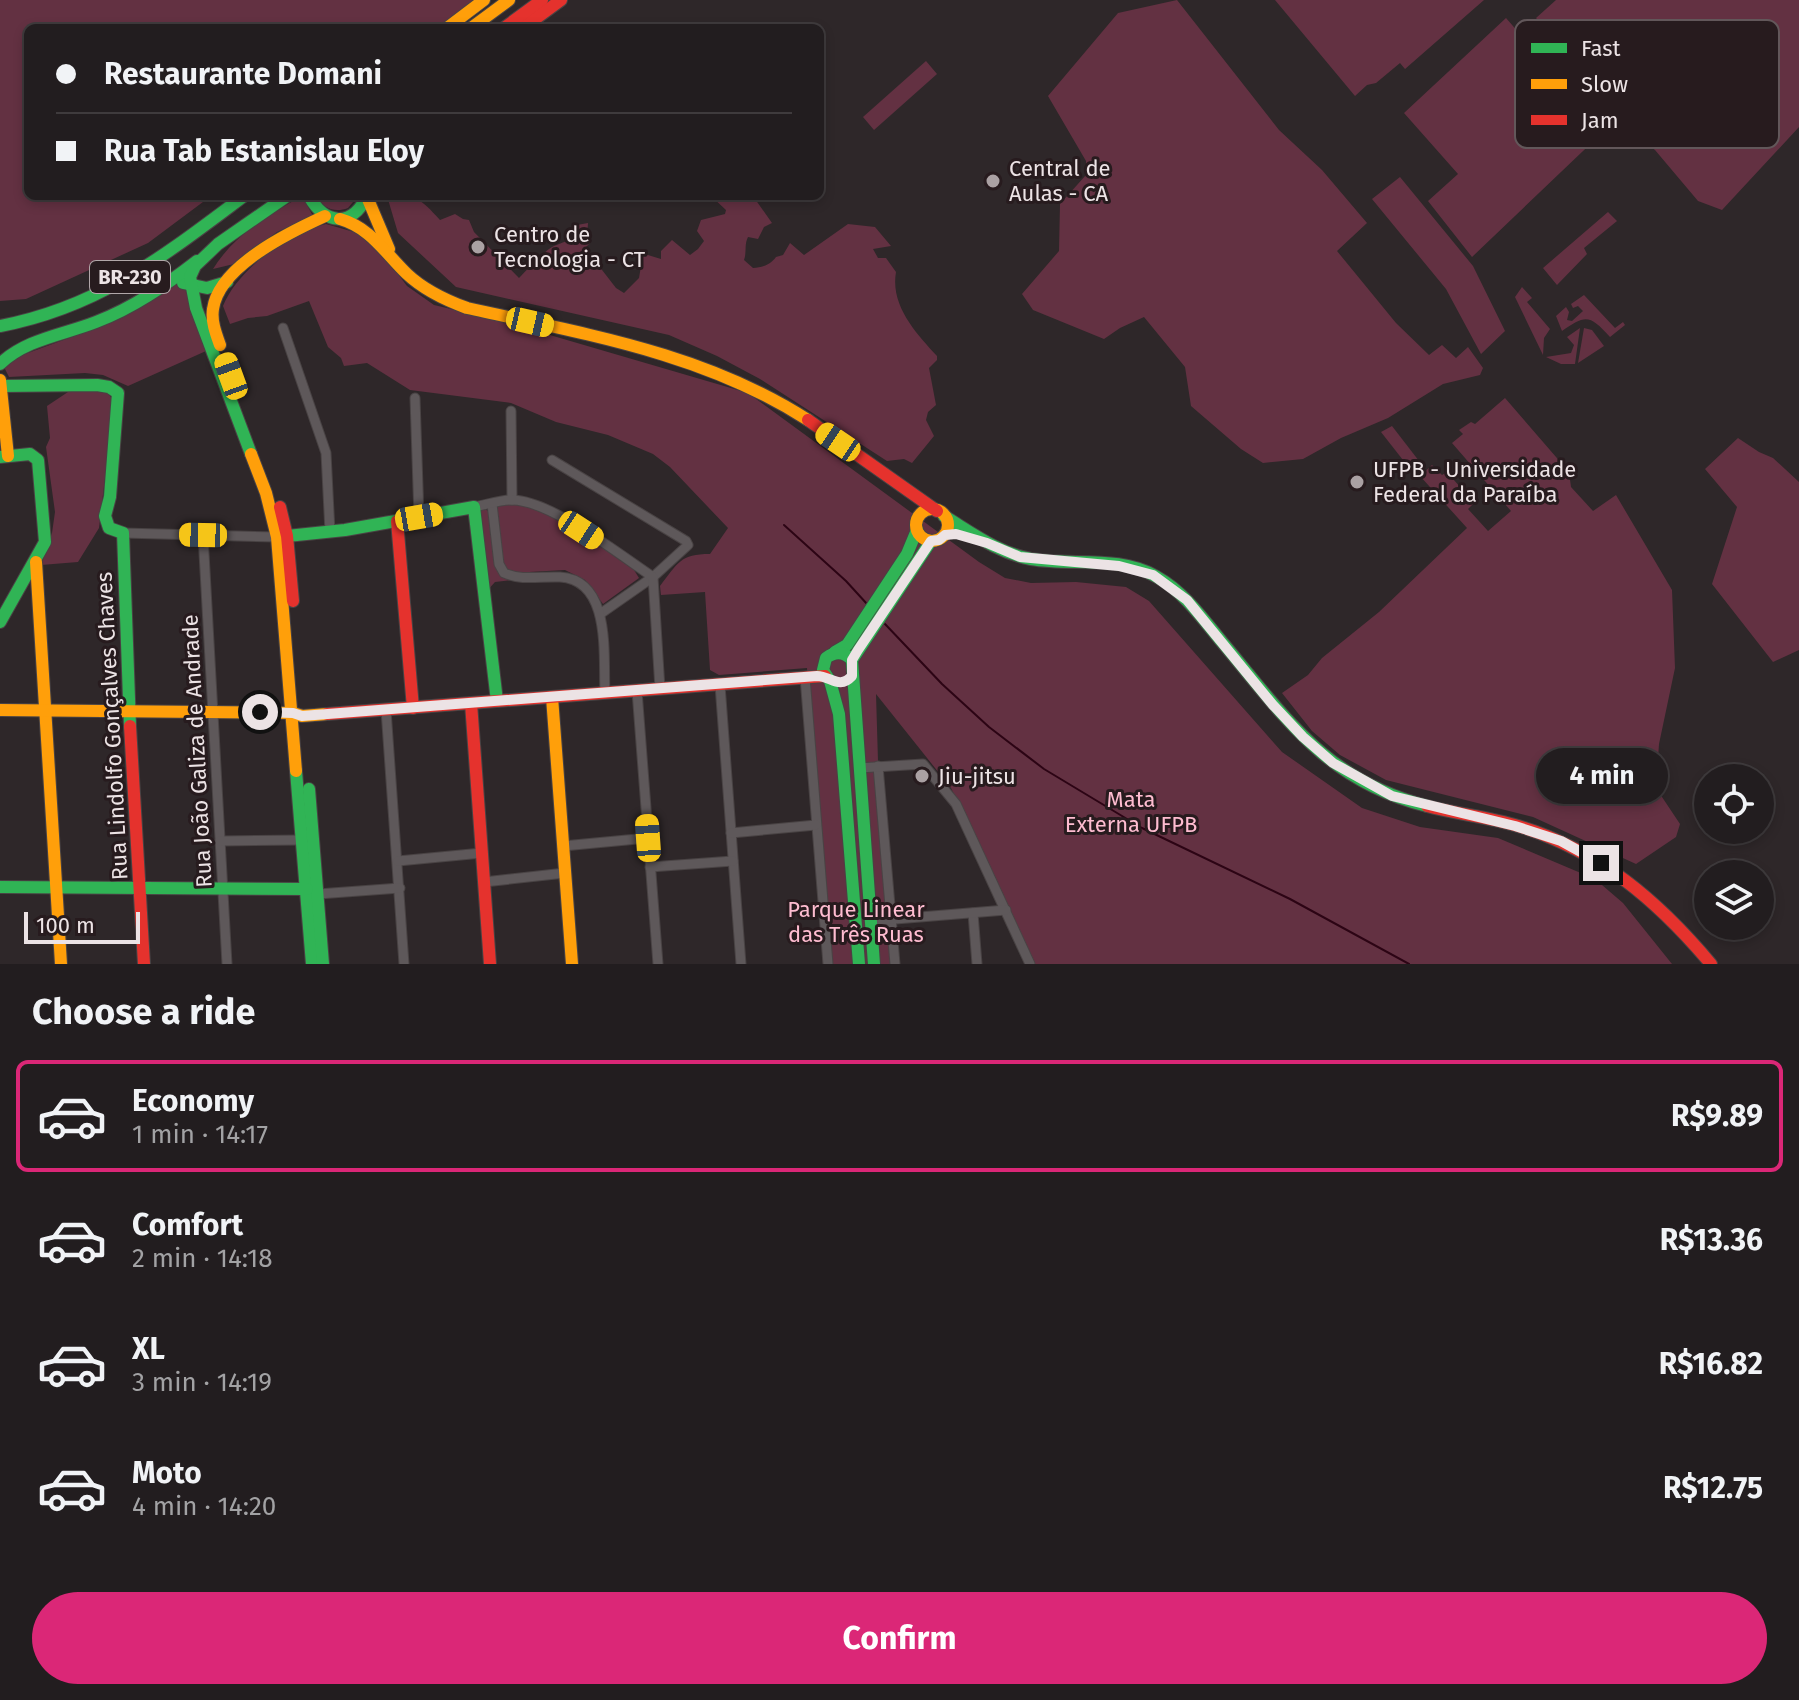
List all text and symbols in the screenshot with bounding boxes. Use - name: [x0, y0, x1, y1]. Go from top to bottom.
- legend: [1515, 20, 1779, 148]
- text: Fast: [1581, 35, 1621, 62]
- text: Restaurante Domani: [104, 56, 382, 92]
- text: Slow: [1581, 71, 1628, 98]
- text: Jam: [1581, 107, 1619, 134]
- text: Rua Tab Estanislau Eloy: [104, 133, 424, 169]
- place label: Central de Aulas - CA: [1009, 155, 1111, 207]
- marker: Central de Aulas - CA: [984, 172, 1002, 190]
- place label: Centro de Tecnologia - CT: [494, 221, 646, 273]
- marker: Centro de Tecnologia - CT: [469, 238, 487, 256]
- road number: BR-230: [90, 261, 170, 293]
- car: [504, 305, 556, 339]
- car: [212, 349, 250, 403]
- car: [811, 419, 865, 465]
- place label: UFPB - Universidade Federal da Paraíba: [1373, 456, 1576, 508]
- marker: UFPB - Universidade Federal da Paraíba: [1348, 473, 1366, 491]
- car: [393, 501, 445, 533]
- car: [554, 507, 608, 553]
- car: [179, 523, 227, 547]
- street label: Rua Lindolfo Gonçalves Chaves: [90, 571, 134, 881]
- street label: Rua João Galiza de Andrade: [176, 614, 218, 888]
- route start: [242, 694, 278, 730]
- callout: 4 min: [1535, 747, 1667, 803]
- text: 4 min: [1569, 760, 1635, 791]
- place label: Jiu-jitsu: [938, 763, 1016, 790]
- map controls: [1694, 764, 1774, 940]
- button: locate: [1694, 764, 1774, 844]
- marker: Jiu-jitsu: [913, 767, 931, 785]
- park label: Mata Externa UFPB: [1065, 786, 1197, 838]
- car: [634, 813, 662, 863]
- route end: [1583, 845, 1619, 881]
- button: layers: [1694, 860, 1774, 940]
- park label: Parque Linear das Três Ruas: [787, 896, 925, 948]
- scale bar: [24, 908, 140, 944]
- text: 100 m: [36, 912, 95, 939]
- text: Choose a ride: [32, 990, 255, 1034]
- icon: car: [36, 1080, 108, 1152]
- text: Economy: [132, 1083, 254, 1119]
- text: R$9.89: [1671, 1098, 1763, 1134]
- text: 1 min · 14:17: [132, 1119, 268, 1150]
- icon: car: [36, 1204, 108, 1276]
- text: Comfort: [132, 1207, 243, 1243]
- text: R$13.36: [1660, 1222, 1763, 1258]
- text: 2 min · 14:18: [132, 1243, 273, 1274]
- icon: car: [36, 1328, 108, 1400]
- text: XL: [132, 1331, 165, 1367]
- text: R$16.82: [1659, 1346, 1763, 1382]
- text: 3 min · 14:19: [132, 1367, 272, 1398]
- icon: car: [36, 1452, 108, 1524]
- text: Moto: [132, 1455, 202, 1491]
- text: R$12.75: [1663, 1470, 1763, 1506]
- text: 4 min · 14:20: [132, 1491, 276, 1522]
- button: Confirm: [32, 1592, 1767, 1684]

